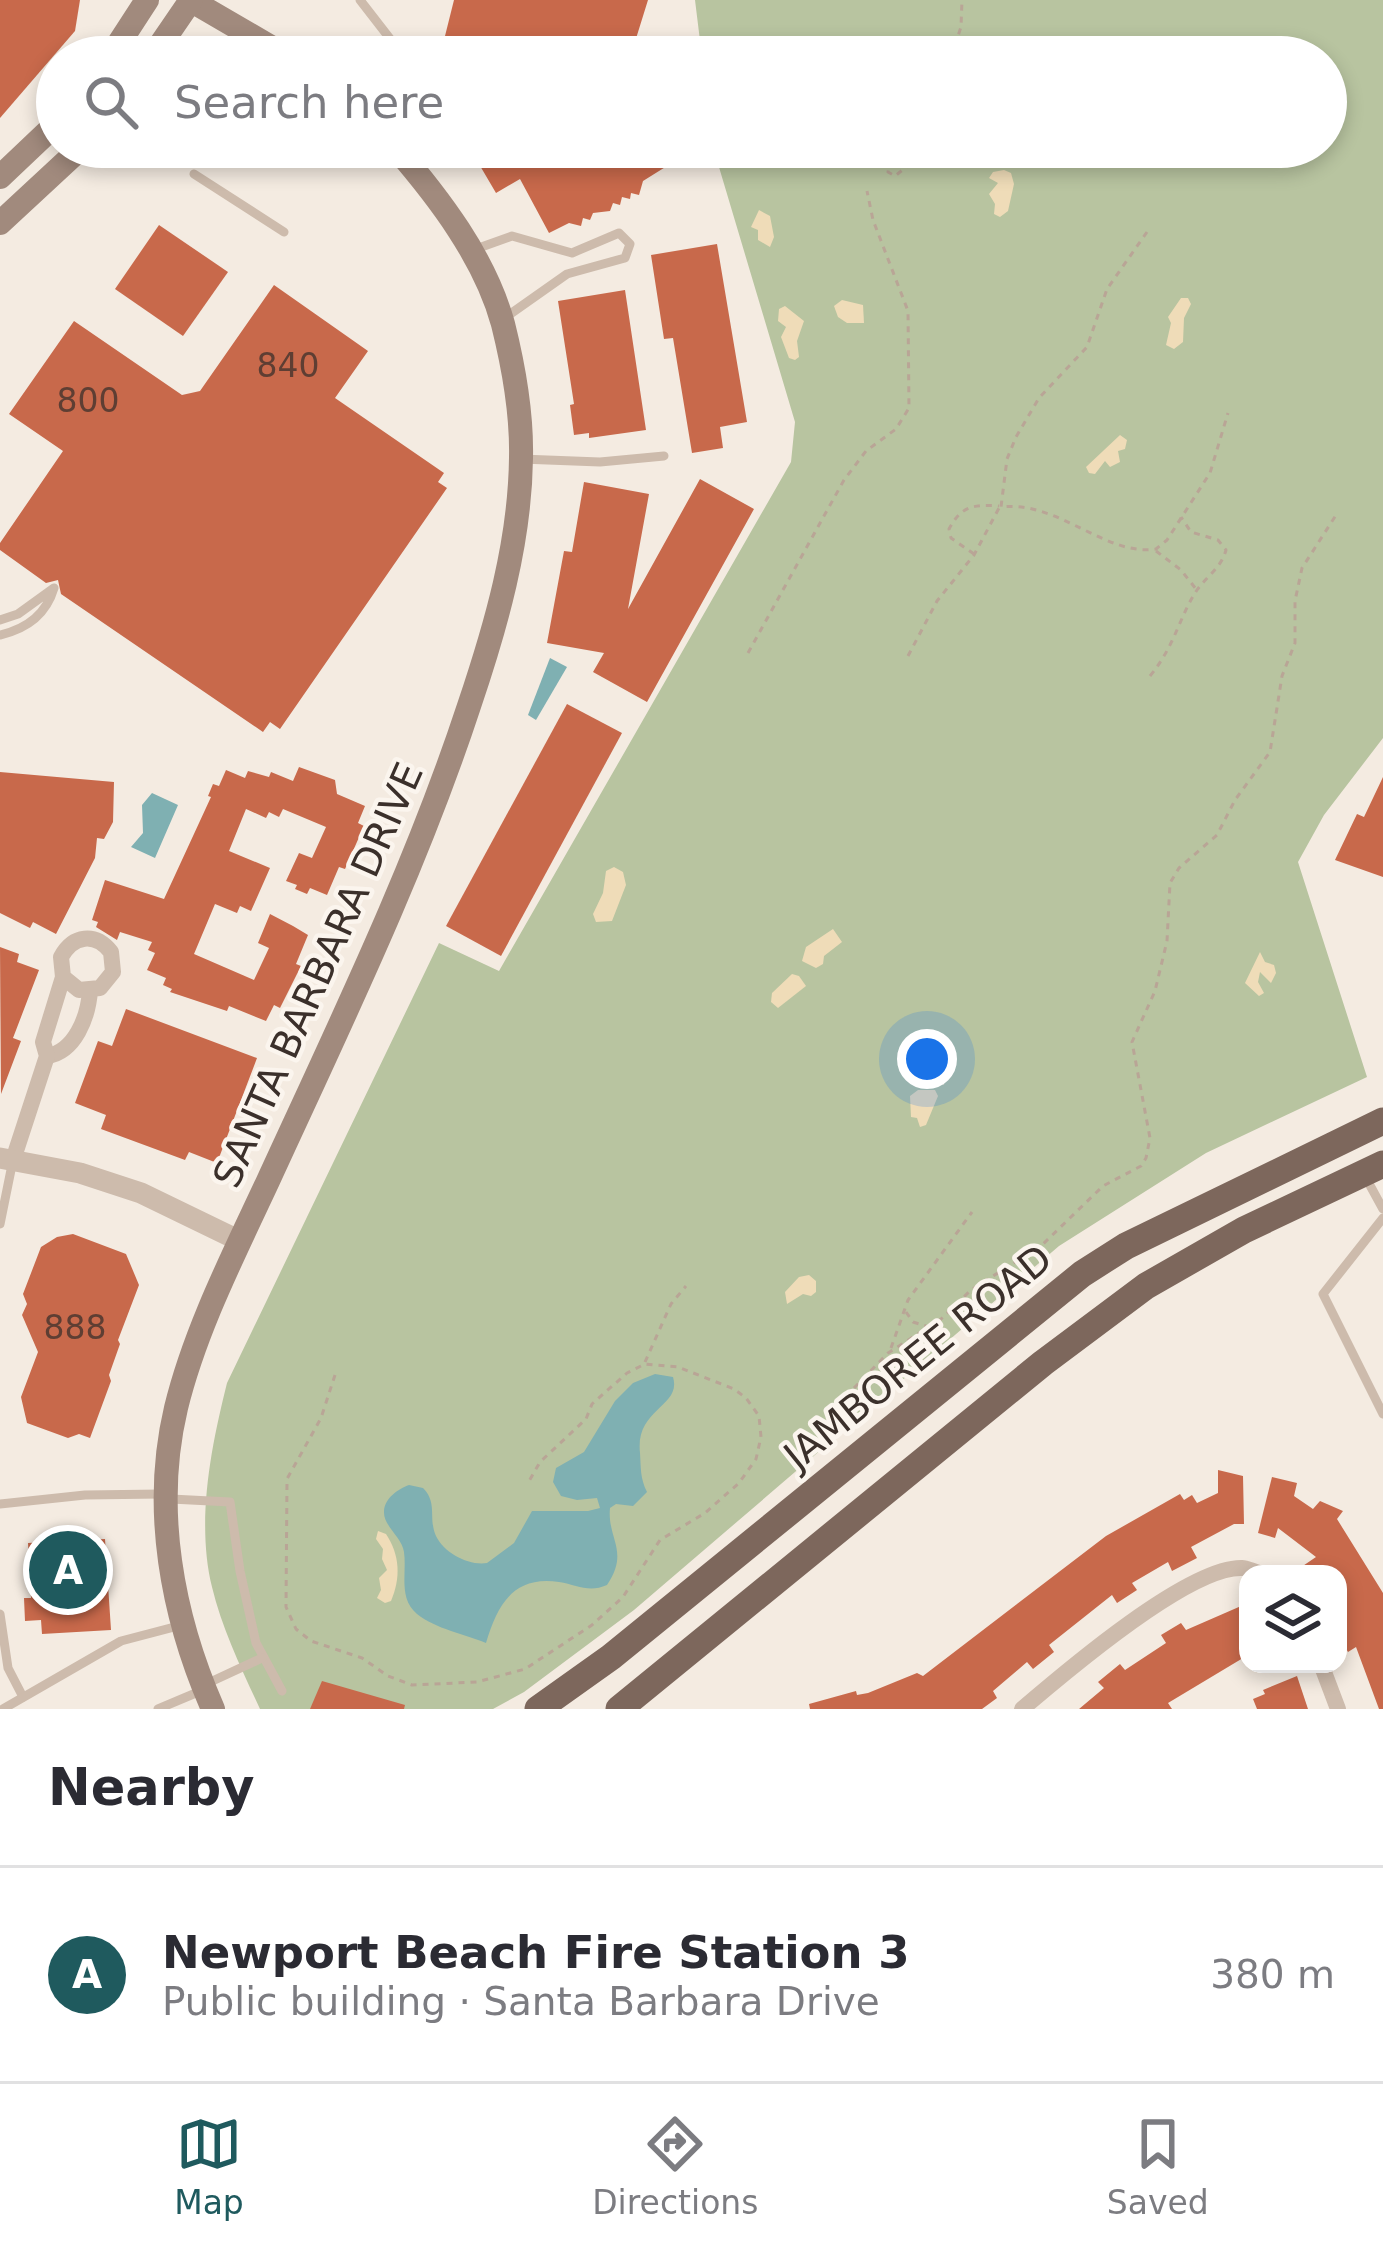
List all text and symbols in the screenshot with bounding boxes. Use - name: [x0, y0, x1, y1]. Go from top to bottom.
- search box: [36, 36, 1347, 168]
- icon: search: [78, 69, 144, 135]
- text: Search here: [174, 76, 444, 129]
- house number: 840: [257, 346, 320, 385]
- house number: 800: [57, 381, 120, 420]
- street label: SANTA BARBARA DRIVE: [204, 756, 432, 1194]
- your location: [897, 1029, 957, 1089]
- street label: JAMBOREE ROAD: [773, 1236, 1061, 1480]
- house number: 888: [44, 1308, 107, 1347]
- pin: A: [29, 1525, 107, 1615]
- map controls: [1239, 1565, 1347, 1673]
- button: layers: [1239, 1565, 1347, 1673]
- text: Nearby: [48, 1758, 255, 1817]
- text: Newport Beach Fire Station 3: [162, 1926, 910, 1979]
- text: A: [72, 1952, 102, 1997]
- text: 380 m: [1210, 1952, 1335, 1997]
- text: Public building · Santa Barbara Drive: [162, 1979, 880, 2024]
- tab: Map: [174, 2111, 244, 2222]
- tab: Directions: [592, 2111, 758, 2222]
- tab: Saved: [1107, 2111, 1209, 2222]

